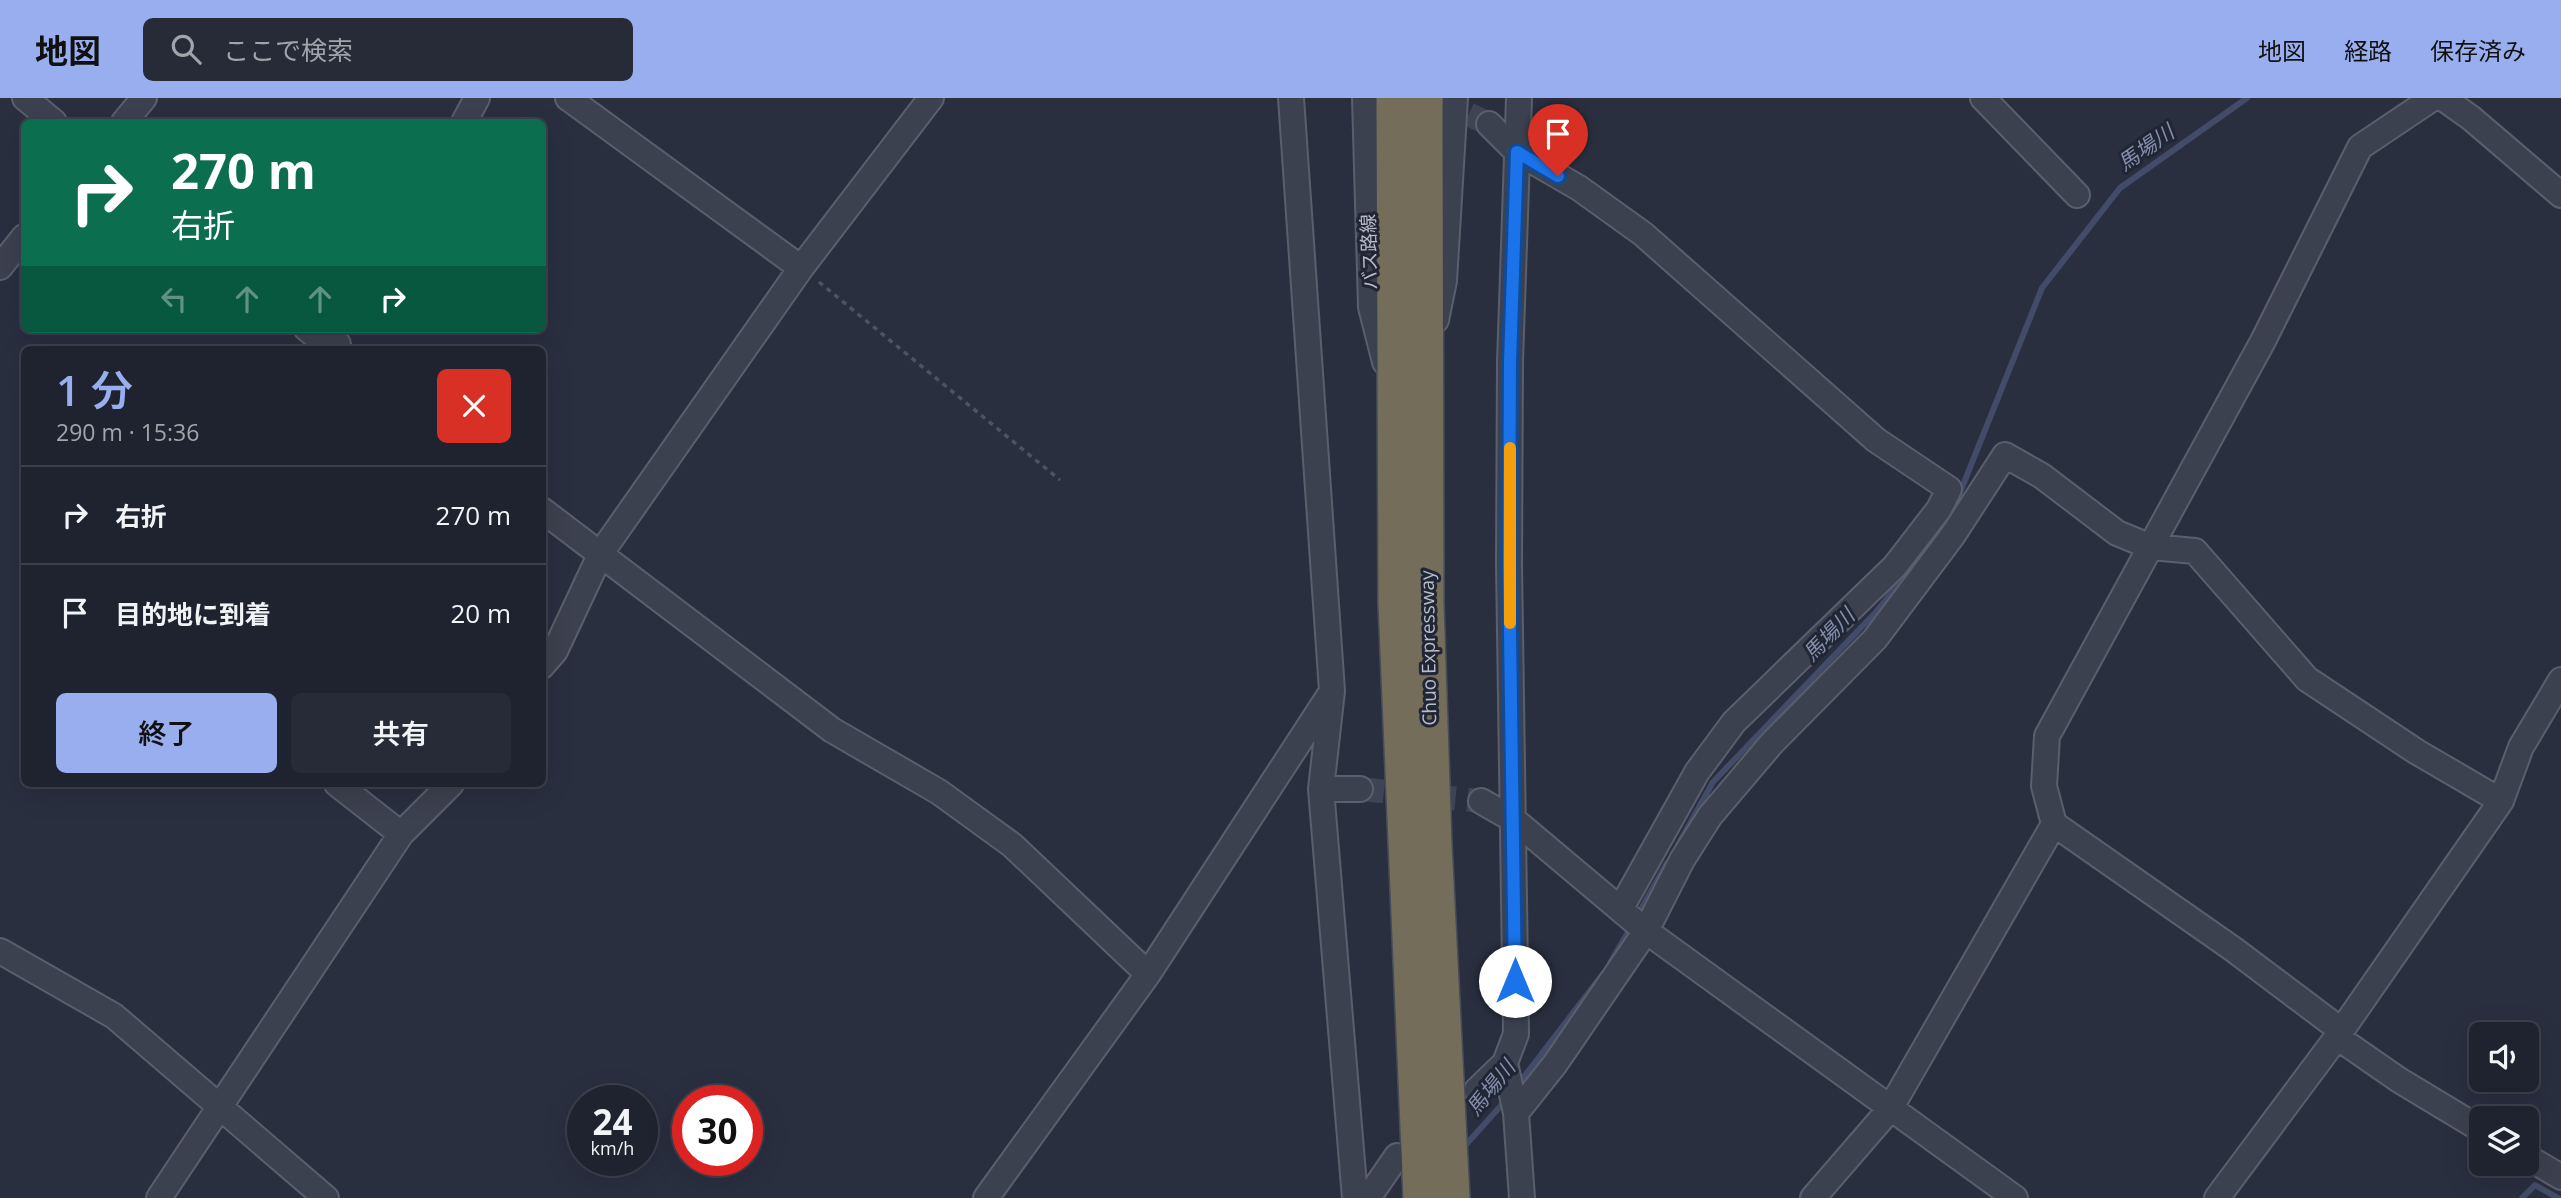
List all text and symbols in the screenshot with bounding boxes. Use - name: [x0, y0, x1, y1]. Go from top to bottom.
- search box: [143, 18, 633, 81]
- text: 地図: [35, 28, 101, 73]
- icon: search: [167, 30, 205, 68]
- text: ここで検索: [223, 32, 353, 68]
- text: 地図: [2258, 34, 2306, 67]
- text: 経路: [2344, 34, 2392, 67]
- text: 保存済み: [2430, 34, 2526, 67]
- pin: [1528, 104, 1588, 176]
- icon: arrive: [1539, 115, 1577, 153]
- water label: 馬場川: [2112, 116, 2181, 177]
- text: 270 m: [171, 137, 316, 203]
- icon: right: [56, 147, 147, 238]
- text: 右折: [171, 203, 235, 246]
- street label: バス路線: [1355, 214, 1383, 290]
- icon: left: [155, 280, 193, 318]
- icon: ahead: [228, 280, 266, 318]
- icon: ahead: [301, 280, 339, 318]
- icon: right: [374, 280, 412, 318]
- text: 1 分: [56, 361, 133, 418]
- button: close: [437, 369, 511, 443]
- text: 290 m · 15:36: [56, 416, 199, 448]
- icon: right: [56, 496, 94, 534]
- text: 270 m: [436, 497, 511, 533]
- text: 右折: [115, 498, 167, 534]
- street label: Chuo Expressway: [1414, 570, 1442, 726]
- icon: arrive: [56, 594, 94, 632]
- text: 20 m: [450, 595, 511, 631]
- text: 目的地に到着: [115, 596, 271, 632]
- water label: 馬場川: [1796, 600, 1862, 667]
- button: 終了: [56, 693, 277, 773]
- button: 共有: [291, 693, 511, 773]
- position arrow: [1478, 944, 1552, 1018]
- map controls: [2469, 1022, 2539, 1176]
- button: sound: [2469, 1022, 2539, 1092]
- water label: 馬場川: [1460, 1053, 1522, 1121]
- speed limit sign: 30: [672, 1085, 763, 1176]
- text: 24: [592, 1098, 633, 1145]
- button: layers: [2469, 1106, 2539, 1176]
- text: km/h: [591, 1136, 634, 1160]

